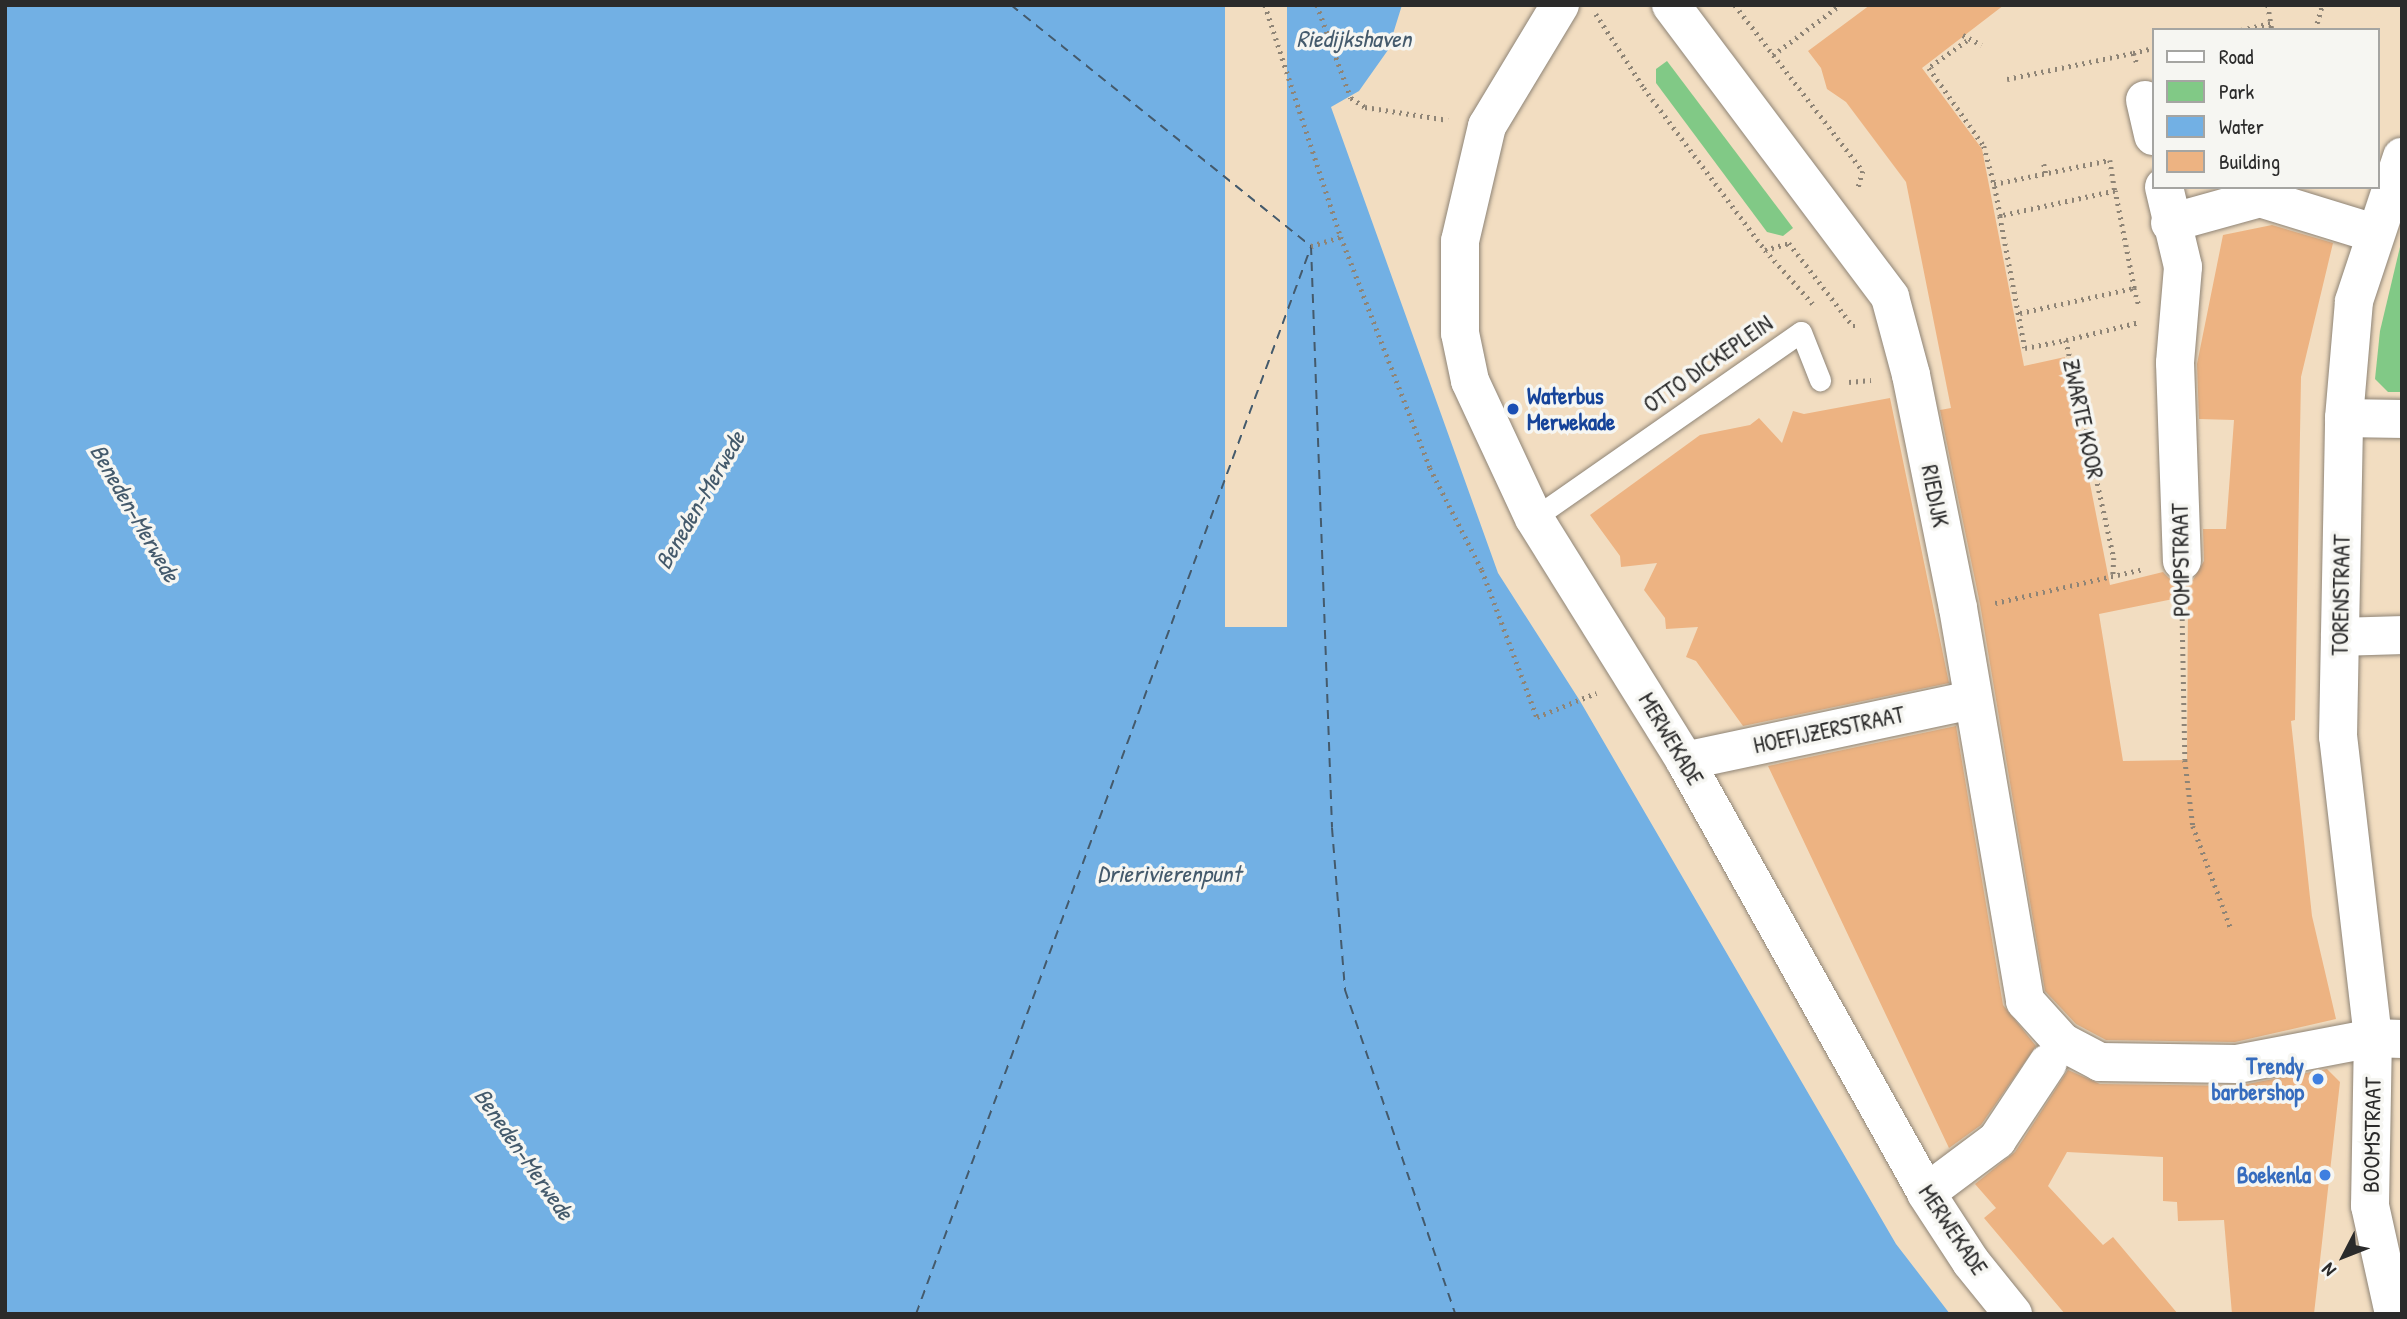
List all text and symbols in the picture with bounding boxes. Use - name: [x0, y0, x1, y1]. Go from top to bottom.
- water label: Riedijkshaven: [1297, 25, 1411, 53]
- legend: [2152, 28, 2379, 189]
- text: Road: [2219, 42, 2253, 71]
- text: Park: [2219, 77, 2254, 106]
- text: Water: [2219, 112, 2264, 141]
- text: Building: [2219, 147, 2280, 176]
- street label: OTTO DICKEPLEIN: [1638, 309, 1778, 419]
- street label: ZWARTE KOOR: [2057, 357, 2109, 481]
- place label: Waterbus Merwekade: [1527, 382, 1615, 436]
- marker: Waterbus Merwekade: [1505, 401, 1521, 417]
- water label: Beneden-Merwede: [649, 426, 751, 574]
- water label: Beneden-Merwede: [84, 439, 186, 587]
- street label: RIEDIJK: [1915, 463, 1955, 529]
- street label: POMPSTRAAT: [2166, 503, 2196, 617]
- street label: TORENSTRAAT: [2326, 534, 2356, 656]
- street label: MERWEKADE: [1633, 688, 1709, 790]
- street label: HOEFIJZERSTRAAT: [1751, 701, 1907, 759]
- water label: Drierivierenpunt: [1097, 860, 1241, 888]
- place label: Trendy barbershop: [2212, 1052, 2304, 1106]
- marker: Trendy barbershop: [2310, 1071, 2326, 1087]
- street label: BOOMSTRAAT: [2357, 1077, 2387, 1193]
- water label: Beneden-Merwede: [468, 1083, 580, 1225]
- place label: Boekenla: [2237, 1161, 2311, 1189]
- marker: Boekenla: [2317, 1167, 2333, 1183]
- street label: MERWEKADE: [1913, 1180, 1993, 1280]
- north arrow: [2309, 1221, 2379, 1291]
- text: N: [2315, 1258, 2341, 1283]

